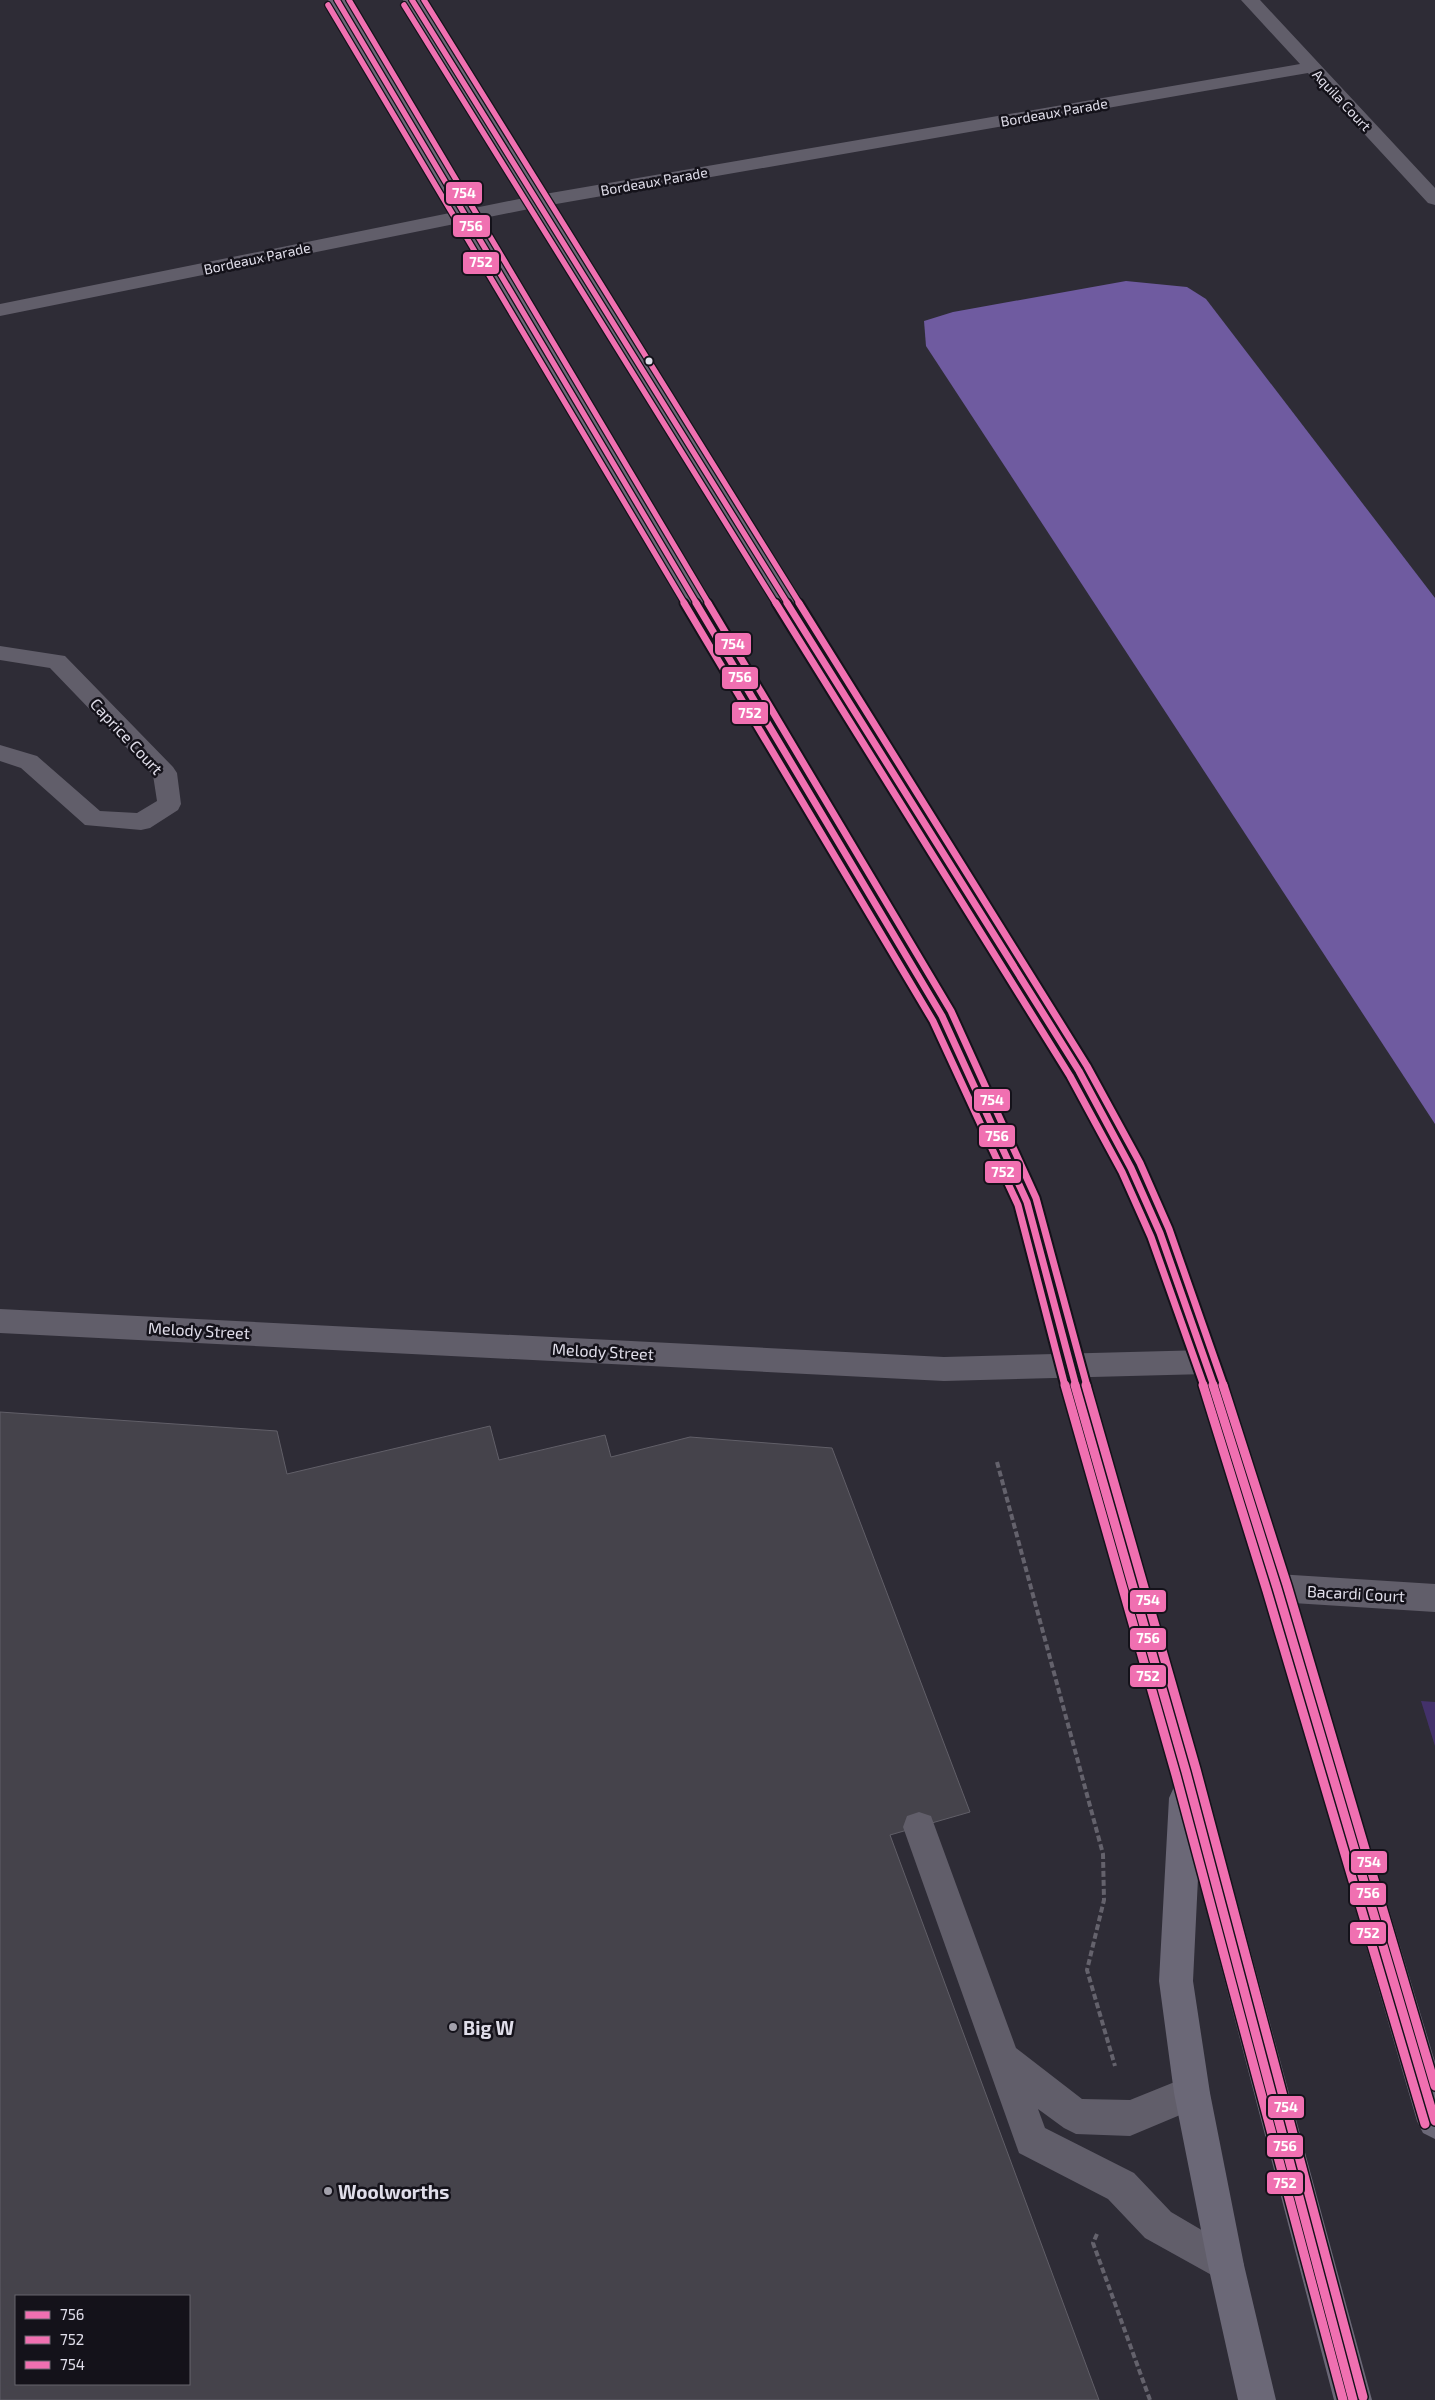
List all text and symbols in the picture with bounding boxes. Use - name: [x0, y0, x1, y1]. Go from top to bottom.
- street label: Aquila Court: [1309, 66, 1375, 134]
- street label: Bordeaux Parade: [999, 94, 1109, 130]
- street label: Bordeaux Parade: [599, 163, 709, 199]
- line badge: 754: [445, 181, 483, 205]
- text: 754: [452, 184, 476, 201]
- line badge: 756: [452, 214, 491, 238]
- text: 756: [459, 217, 483, 234]
- street label: Bordeaux Parade: [202, 238, 312, 278]
- line badge: 752: [462, 251, 500, 275]
- text: 752: [469, 253, 493, 270]
- unlabelled marker: [644, 356, 654, 366]
- line badge: 754: [714, 632, 752, 656]
- text: 754: [721, 635, 745, 652]
- line badge: 756: [721, 666, 759, 690]
- text: 756: [728, 668, 752, 685]
- street label: Caprice Court: [87, 694, 167, 778]
- line badge: 752: [731, 701, 769, 725]
- text: 752: [738, 704, 762, 721]
- line badge: 754: [973, 1088, 1011, 1112]
- text: 754: [980, 1091, 1004, 1108]
- line badge: 756: [978, 1124, 1016, 1148]
- text: 756: [985, 1127, 1009, 1144]
- line badge: 752: [984, 1160, 1022, 1184]
- text: 752: [991, 1163, 1015, 1180]
- street label: Melody Street: [148, 1318, 250, 1342]
- street label: Melody Street: [552, 1339, 654, 1363]
- street label: Bacardi Court: [1307, 1581, 1405, 1605]
- line badge: 754: [1129, 1589, 1167, 1613]
- text: 754: [1136, 1591, 1160, 1608]
- line badge: 756: [1129, 1627, 1167, 1651]
- text: 756: [1136, 1629, 1160, 1646]
- line badge: 752: [1129, 1664, 1167, 1688]
- text: 752: [1136, 1667, 1160, 1684]
- line badge: 754: [1350, 1850, 1388, 1874]
- text: 754: [1357, 1853, 1381, 1870]
- line badge: 756: [1349, 1882, 1387, 1906]
- text: 756: [1356, 1884, 1380, 1901]
- line badge: 752: [1349, 1921, 1387, 1945]
- text: 752: [1356, 1924, 1380, 1941]
- place label: Big W: [463, 2016, 514, 2039]
- marker: Big W: [447, 2021, 459, 2033]
- line badge: 754: [1267, 2095, 1305, 2119]
- text: 754: [1274, 2098, 1298, 2115]
- line badge: 756: [1266, 2134, 1304, 2158]
- text: 756: [1273, 2137, 1297, 2154]
- line badge: 752: [1266, 2171, 1304, 2195]
- text: 752: [1273, 2174, 1297, 2191]
- place label: Woolworths: [338, 2180, 449, 2203]
- marker: Woolworths: [322, 2185, 334, 2197]
- legend: [15, 2295, 190, 2385]
- text: 756: [60, 2305, 84, 2323]
- text: 752: [60, 2330, 84, 2348]
- text: 754: [60, 2355, 85, 2373]

